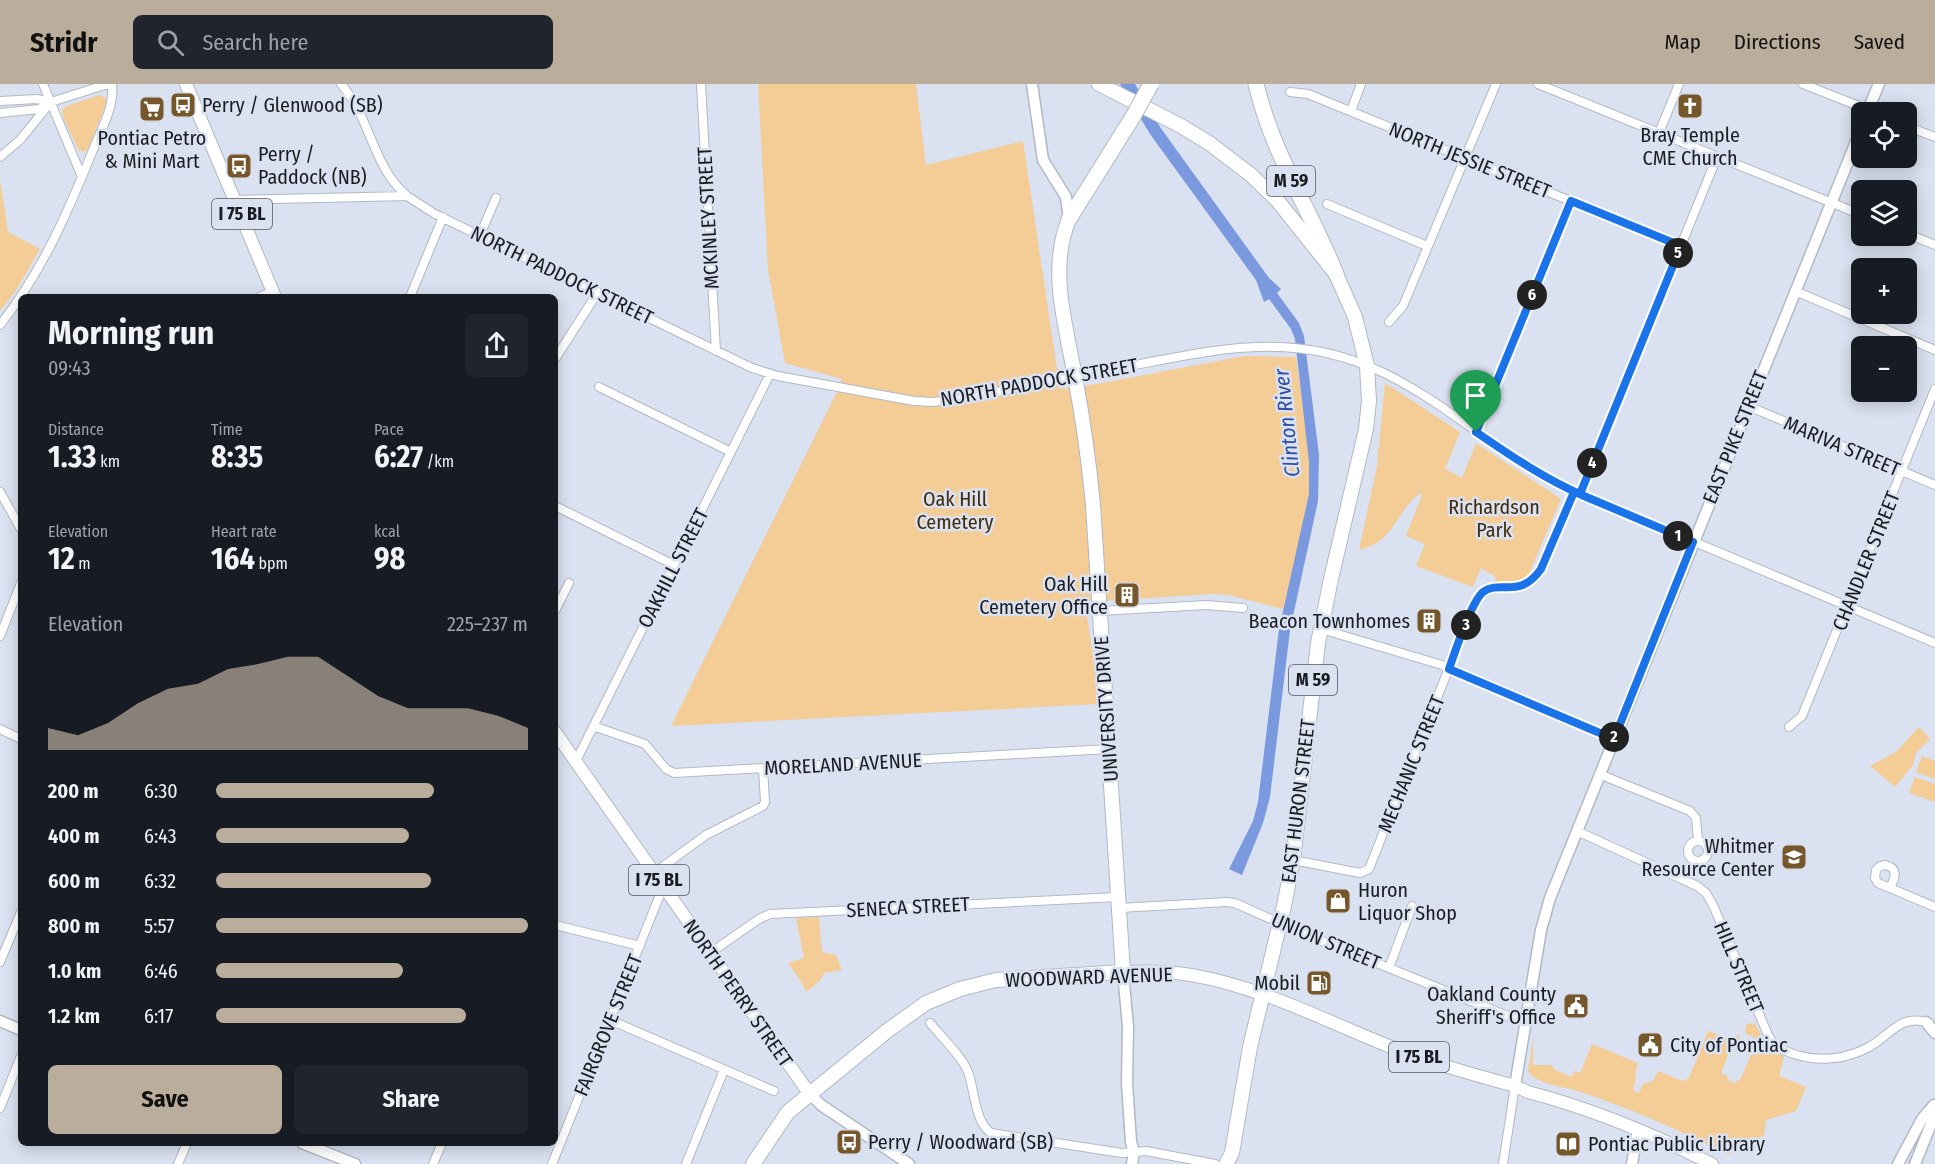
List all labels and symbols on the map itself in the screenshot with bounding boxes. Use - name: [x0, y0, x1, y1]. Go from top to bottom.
- bus stop icon: Perry / Glenwood (SB): [168, 90, 198, 120]
- church icon: Bray Temple CME Church: [1675, 91, 1705, 121]
- place label: Perry / Glenwood (SB): [202, 93, 383, 117]
- supermarket icon: Pontiac Petro & Mini Mart: [137, 94, 167, 124]
- street label: NORTH JESSIE STREET: [1386, 117, 1555, 204]
- place label: Bray Temple CME Church: [1640, 123, 1740, 170]
- place label: Pontiac Petro & Mini Mart: [98, 126, 206, 173]
- place label: Perry / Paddock (NB): [258, 142, 367, 189]
- street label: MCKINLEY STREET: [692, 145, 724, 290]
- bus stop icon: Perry / Paddock (NB): [224, 151, 254, 181]
- road number: M 59: [1267, 166, 1315, 196]
- road number: I 75 BL: [212, 199, 272, 229]
- street label: NORTH PADDOCK STREET: [467, 220, 658, 330]
- pin: 5: [1663, 238, 1693, 268]
- pin: 6: [1517, 280, 1547, 310]
- street label: NORTH PADDOCK STREET: [938, 353, 1140, 411]
- street label: EAST PIKE STREET: [1697, 366, 1773, 507]
- water label: Clinton River: [1268, 367, 1306, 478]
- pin: [1450, 370, 1501, 432]
- street label: MARIVA STREET: [1780, 411, 1904, 481]
- pin: 4: [1577, 448, 1607, 478]
- park label: Oak Hill Cemetery: [917, 487, 994, 534]
- street label: CHANDLER STREET: [1827, 487, 1905, 634]
- park label: Richardson Park: [1448, 495, 1540, 542]
- street label: OAKHILL STREET: [633, 504, 714, 632]
- pin: 1: [1663, 521, 1693, 551]
- place label: Oak Hill Cemetery Office: [979, 572, 1108, 619]
- building icon: Oak Hill Cemetery Office: [1112, 580, 1142, 610]
- building icon: Beacon Townhomes: [1414, 606, 1444, 636]
- place label: Beacon Townhomes: [1248, 609, 1410, 633]
- pin: 3: [1451, 610, 1481, 640]
- street label: UNIVERSITY DRIVE: [1089, 635, 1123, 783]
- road number: M 59: [1289, 665, 1337, 695]
- street label: MECHANIC STREET: [1373, 691, 1450, 836]
- street label: EAST HURON STREET: [1276, 717, 1320, 884]
- pin: 2: [1599, 722, 1629, 752]
- street label: MORELAND AVENUE: [764, 748, 922, 780]
- place label: Whitmer Resource Center: [1642, 834, 1774, 881]
- school or university icon: Whitmer Resource Center: [1779, 842, 1809, 872]
- road number: I 75 BL: [629, 865, 689, 895]
- place label: Huron Liquor Shop: [1358, 878, 1457, 925]
- shop icon: Huron Liquor Shop: [1323, 886, 1353, 916]
- street label: SENECA STREET: [846, 892, 971, 922]
- street label: UNION STREET: [1268, 907, 1385, 975]
- street label: NORTH PERRY STREET: [678, 915, 798, 1072]
- street label: HILL STREET: [1709, 917, 1769, 1017]
- street label: FAIRGROVE STREET: [569, 950, 648, 1099]
- street label: WOODWARD AVENUE: [1005, 962, 1173, 992]
- fuel station icon: Mobil: [1304, 968, 1334, 998]
- place label: Mobil: [1254, 971, 1300, 995]
- place label: Oakland County Sheriff's Office: [1427, 982, 1556, 1029]
- public building icon: Oakland County Sheriff's Office: [1561, 991, 1591, 1021]
- public building icon: City of Pontiac: [1635, 1030, 1665, 1060]
- place label: City of Pontiac: [1670, 1033, 1788, 1057]
- road number: I 75 BL: [1389, 1042, 1449, 1072]
- bus stop icon: Perry / Woodward (SB): [834, 1127, 864, 1157]
- library icon: Pontiac Public Library: [1553, 1129, 1583, 1159]
- place label: Perry / Woodward (SB): [868, 1130, 1053, 1154]
- place label: Pontiac Public Library: [1588, 1132, 1765, 1156]

